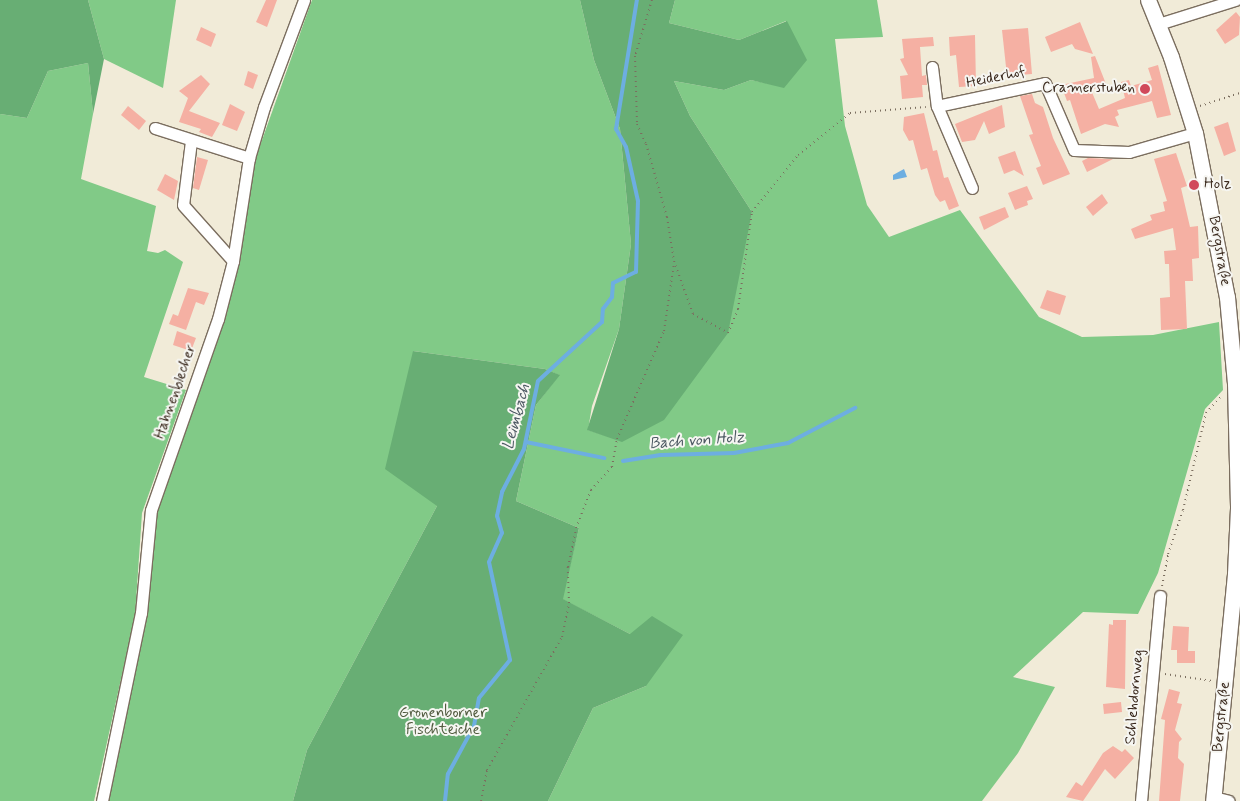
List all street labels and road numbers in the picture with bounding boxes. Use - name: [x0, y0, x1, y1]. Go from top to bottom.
- street label: Heiderhof: [965, 63, 1027, 93]
- street label: Bergstraße: [1204, 215, 1234, 287]
- street label: Hahnenblecher: [151, 342, 201, 442]
- street label: Schlehdornweg: [1122, 649, 1148, 745]
- street label: Bergstraße: [1209, 681, 1235, 753]

